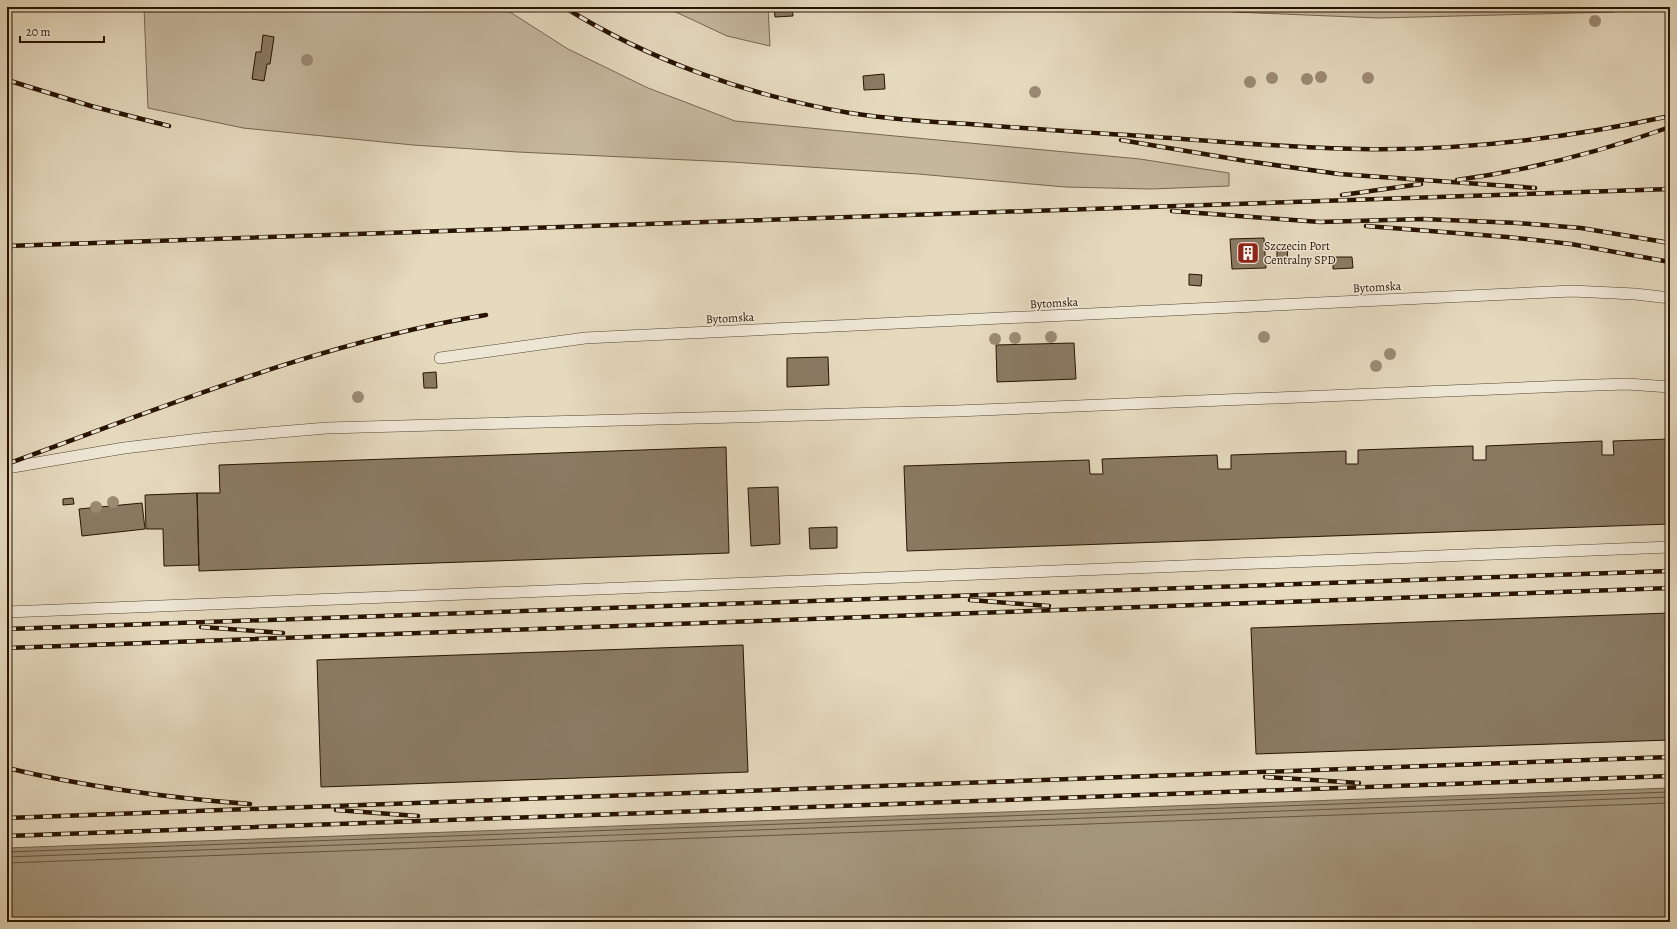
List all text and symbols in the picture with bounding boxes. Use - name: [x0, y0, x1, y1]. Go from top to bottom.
- scale bar: [20, 18, 104, 44]
- text: 20 m: [26, 24, 50, 40]
- place label: Szczecin Port Centralny SPD: [1264, 238, 1336, 268]
- building icon: Szczecin Port Centralny SPD: [1235, 240, 1261, 266]
- street label: Bytomska: [1352, 278, 1402, 296]
- street label: Bytomska: [1029, 294, 1079, 312]
- street label: Bytomska: [705, 309, 755, 327]

